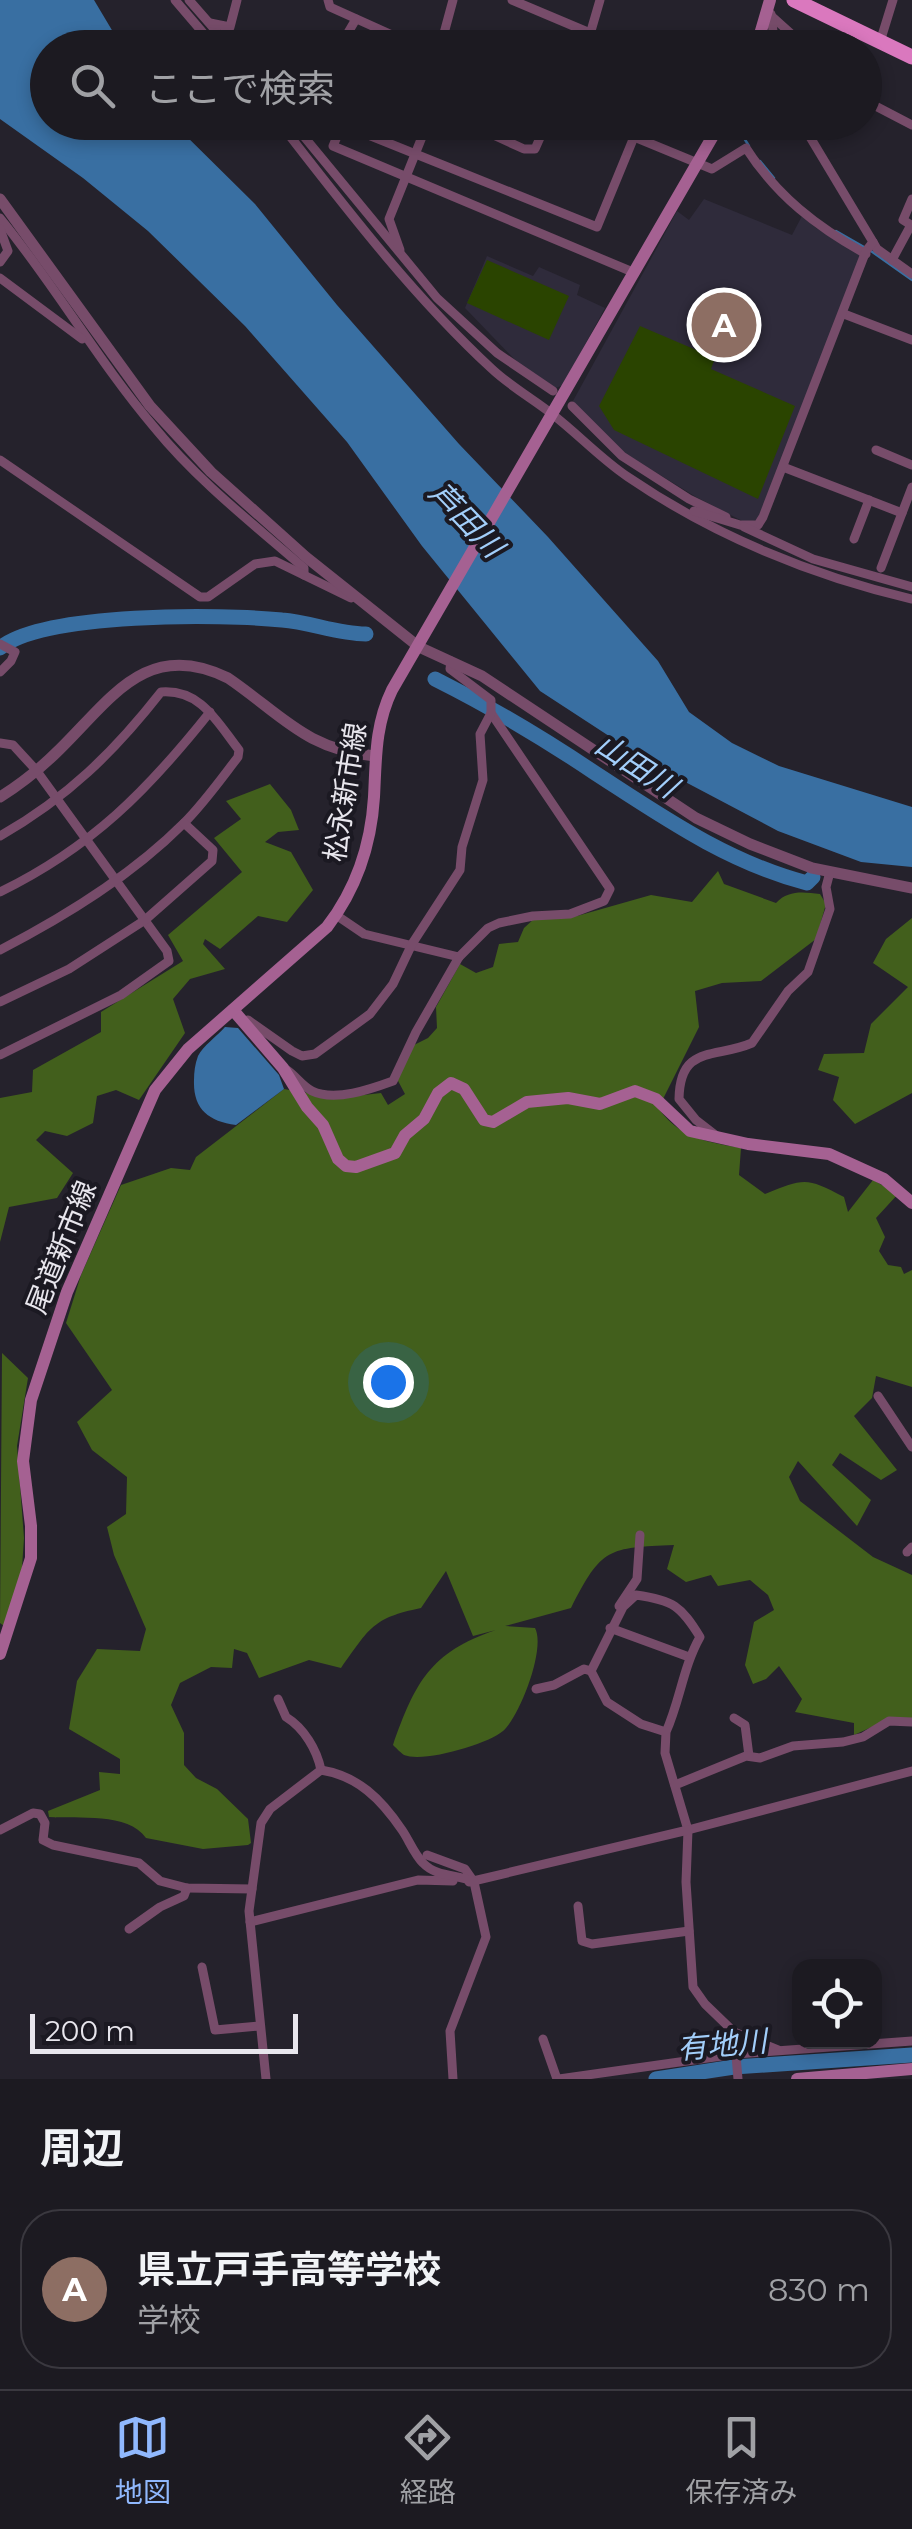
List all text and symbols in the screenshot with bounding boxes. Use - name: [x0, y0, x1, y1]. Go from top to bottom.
- search box: [30, 30, 882, 140]
- icon: search: [65, 58, 120, 113]
- text: ここで検索: [145, 65, 335, 112]
- pin: A: [692, 288, 756, 362]
- water label: 芦田川: [422, 474, 513, 567]
- street label: 松永新市線: [317, 720, 373, 864]
- water label: 山田川: [588, 726, 687, 807]
- street label: 尾道新市線: [19, 1176, 103, 1318]
- your location: [363, 1357, 414, 1408]
- map controls: [792, 1959, 882, 2049]
- button: locate: [792, 1959, 882, 2049]
- scale bar: [30, 2009, 298, 2054]
- text: 200 m: [45, 2014, 135, 2048]
- water label: 有地川: [676, 2022, 771, 2067]
- text: 周辺: [40, 2122, 124, 2174]
- text: 県立戸手高等学校: [137, 2246, 441, 2293]
- text: A: [62, 2270, 87, 2309]
- text: 830 m: [768, 2270, 870, 2309]
- text: 学校: [137, 2300, 201, 2339]
- tab: 地図: [115, 2410, 171, 2510]
- tab: 経路: [400, 2410, 456, 2510]
- tab: 保存済み: [685, 2410, 797, 2510]

